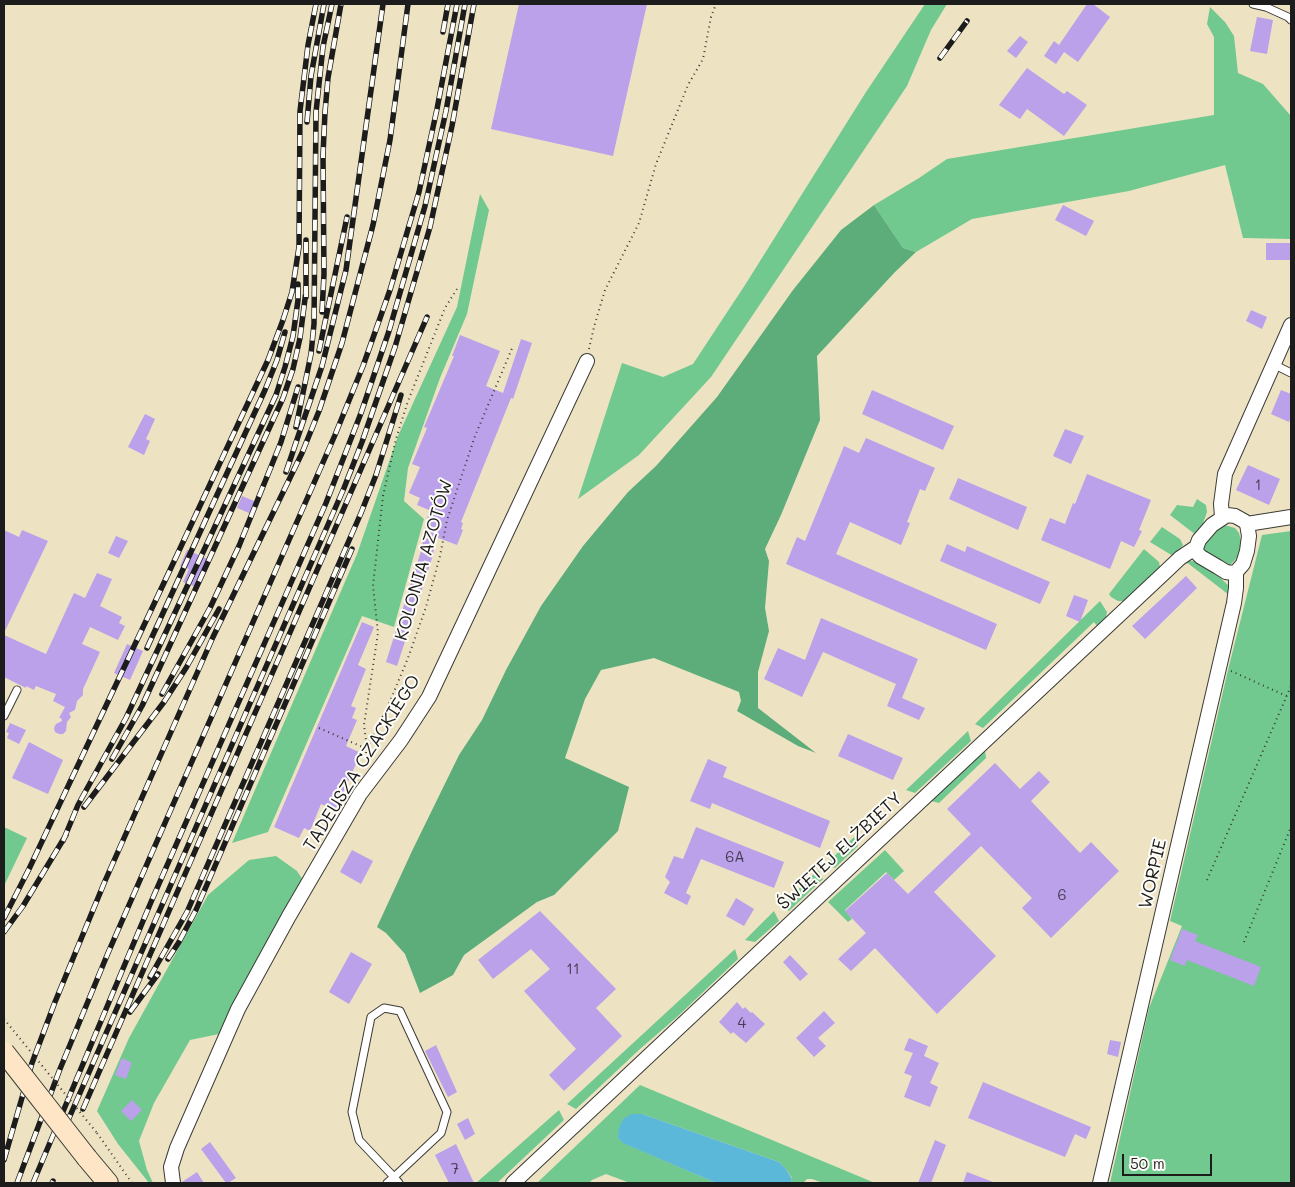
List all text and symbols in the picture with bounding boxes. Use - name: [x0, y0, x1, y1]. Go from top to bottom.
- house number: 1: [1255, 476, 1261, 494]
- street label: KOLONIA AZOTÓW: [391, 477, 457, 643]
- street label: TADEUSZA CZACKIEGO: [299, 671, 425, 855]
- street label: ŚWIĘTEJ ELŻBIETY: [773, 787, 907, 915]
- street label: WORPIE: [1135, 837, 1171, 911]
- house number: 6A: [725, 848, 745, 866]
- house number: 6: [1057, 886, 1067, 904]
- house number: 11: [566, 960, 580, 978]
- house number: 4: [738, 1014, 746, 1032]
- scale bar: [1125, 1144, 1215, 1176]
- text: 50 m: [1130, 1153, 1165, 1173]
- house number: 7: [451, 1160, 459, 1178]

